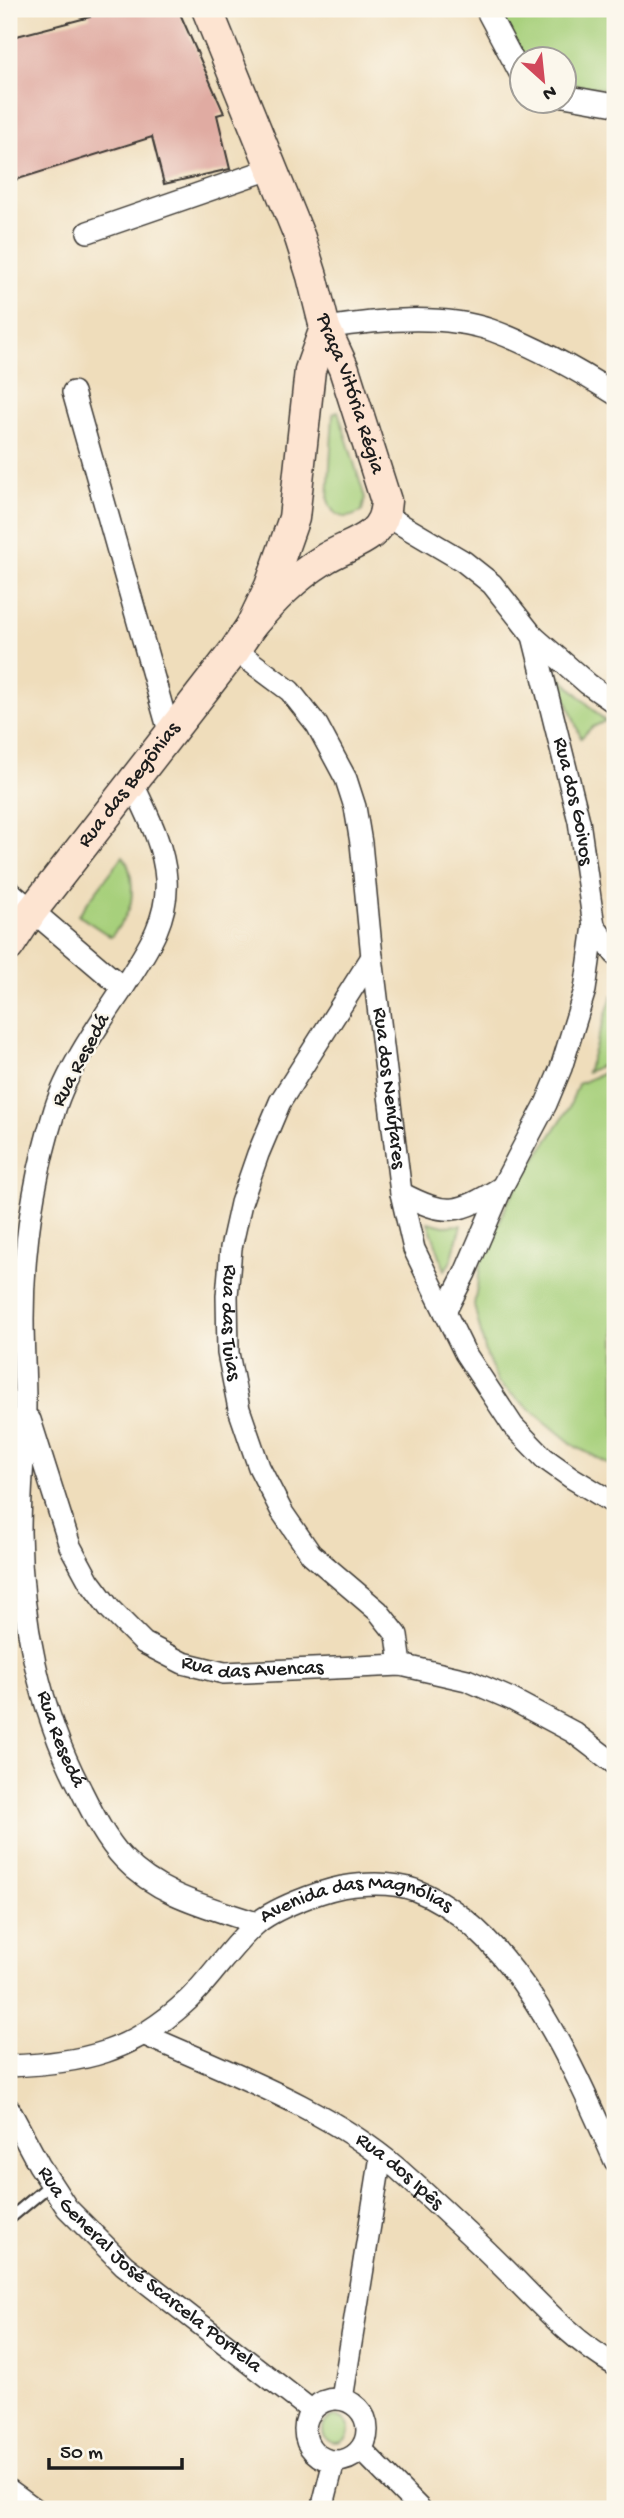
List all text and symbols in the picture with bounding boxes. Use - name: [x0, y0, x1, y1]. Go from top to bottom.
- north arrow: [508, 46, 578, 116]
- text: N: [538, 79, 560, 105]
- street label: Praça Vitória Régia: [309, 310, 390, 479]
- street label: Rua das Begônias: [73, 716, 187, 853]
- street label: Rua dos Goivos: [546, 735, 598, 868]
- street label: Rua dos Nenúfares: [366, 1006, 411, 1171]
- street label: Rua Resedá: [47, 1009, 118, 1112]
- street label: Rua das Tuias: [214, 1264, 246, 1384]
- street label: Rua das Avencas: [179, 1650, 325, 1687]
- street label: Rua Resedá: [30, 1688, 91, 1793]
- street label: Avenida das Magnólias: [255, 1871, 458, 1930]
- street label: Rua dos Ipês: [350, 2128, 449, 2217]
- street label: Rua General José Scarcela Portela: [31, 2162, 267, 2380]
- scale bar: [49, 2427, 182, 2471]
- text: 50 m: [60, 2442, 103, 2467]

